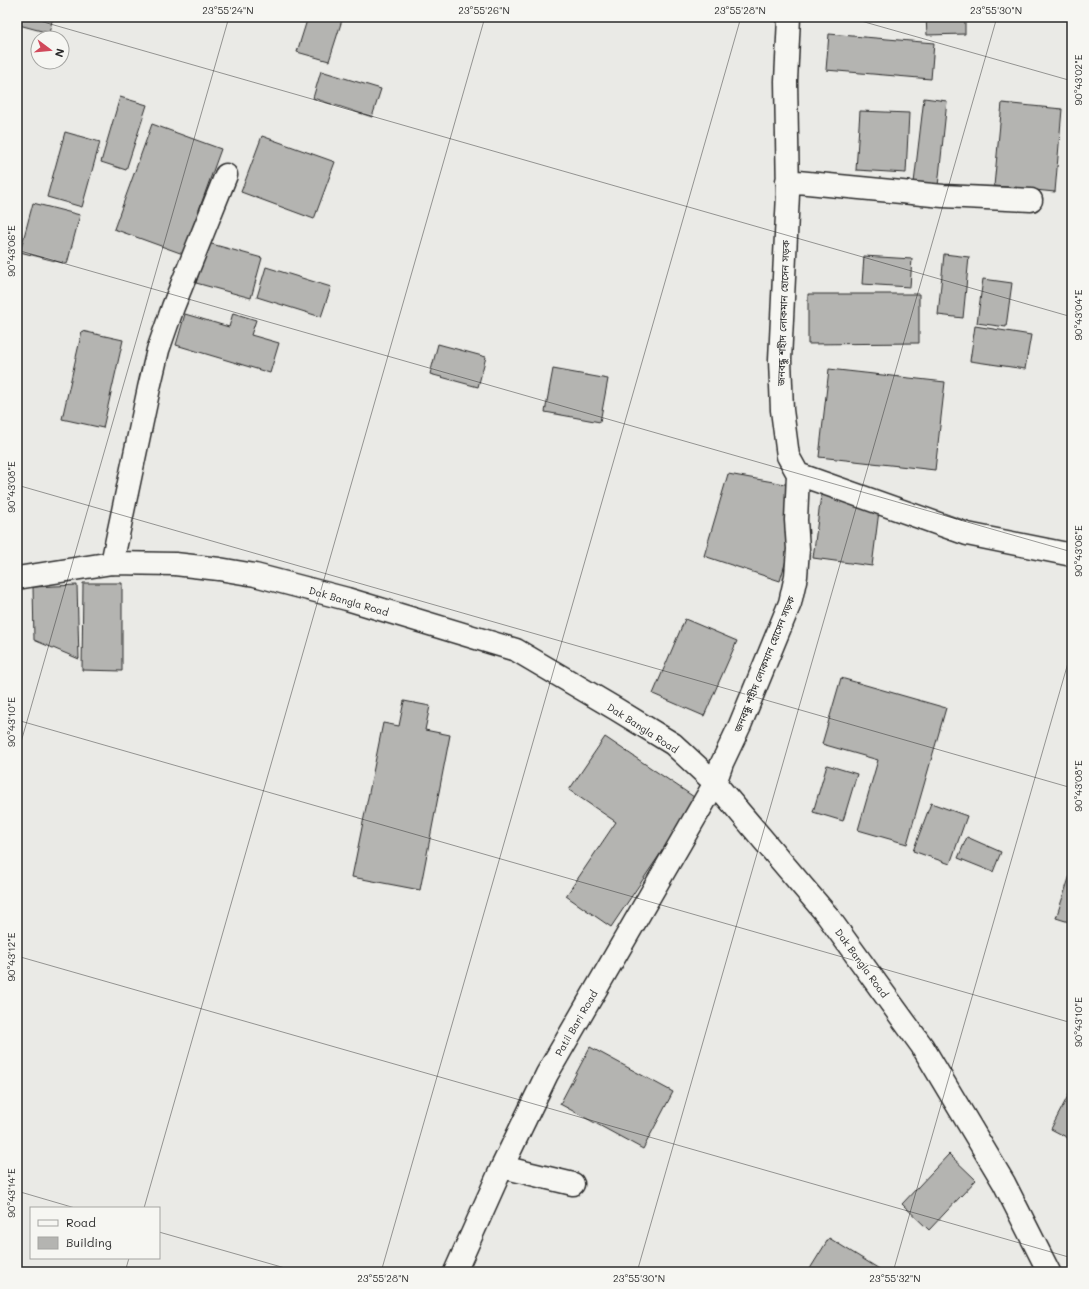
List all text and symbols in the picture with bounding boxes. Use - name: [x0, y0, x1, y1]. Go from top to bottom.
- text: 23°55'24"N: [202, 3, 254, 17]
- text: 23°55'26"N: [458, 3, 510, 17]
- text: 23°55'28"N: [714, 3, 766, 17]
- text: 23°55'30"N: [970, 3, 1022, 17]
- north arrow: [30, 30, 70, 70]
- text: N: [52, 47, 68, 59]
- text: 90°43'02"E: [1071, 54, 1085, 105]
- text: 90°43'06"E: [4, 225, 18, 277]
- street label: জনবন্ধু শহীদ লোকমান হোসেন সড়ক: [773, 239, 793, 387]
- text: 90°43'04"E: [1071, 289, 1085, 341]
- text: 90°43'08"E: [4, 461, 18, 513]
- text: 90°43'06"E: [1071, 525, 1085, 577]
- street label: Dak Bangla Road: [308, 583, 390, 619]
- street label: জনবন্ধু শহীদ লোকমান হোসেন সড়ক: [730, 593, 799, 735]
- text: 90°43'10"E: [4, 697, 18, 747]
- street label: Dak Bangla Road: [605, 700, 681, 756]
- text: 90°43'08"E: [1071, 760, 1085, 812]
- street label: Dak Bangla Road: [832, 926, 892, 1000]
- text: 90°43'12"E: [4, 932, 18, 982]
- street label: Patil Bari Road: [551, 987, 601, 1059]
- text: 90°43'10"E: [1071, 997, 1085, 1047]
- text: 90°43'14"E: [4, 1168, 18, 1218]
- legend: [30, 1207, 160, 1259]
- text: Road: [66, 1214, 96, 1230]
- text: Building: [66, 1234, 112, 1250]
- text: 23°55'28"N: [357, 1271, 409, 1285]
- text: 23°55'30"N: [613, 1271, 665, 1285]
- text: 23°55'32"N: [869, 1271, 921, 1285]

